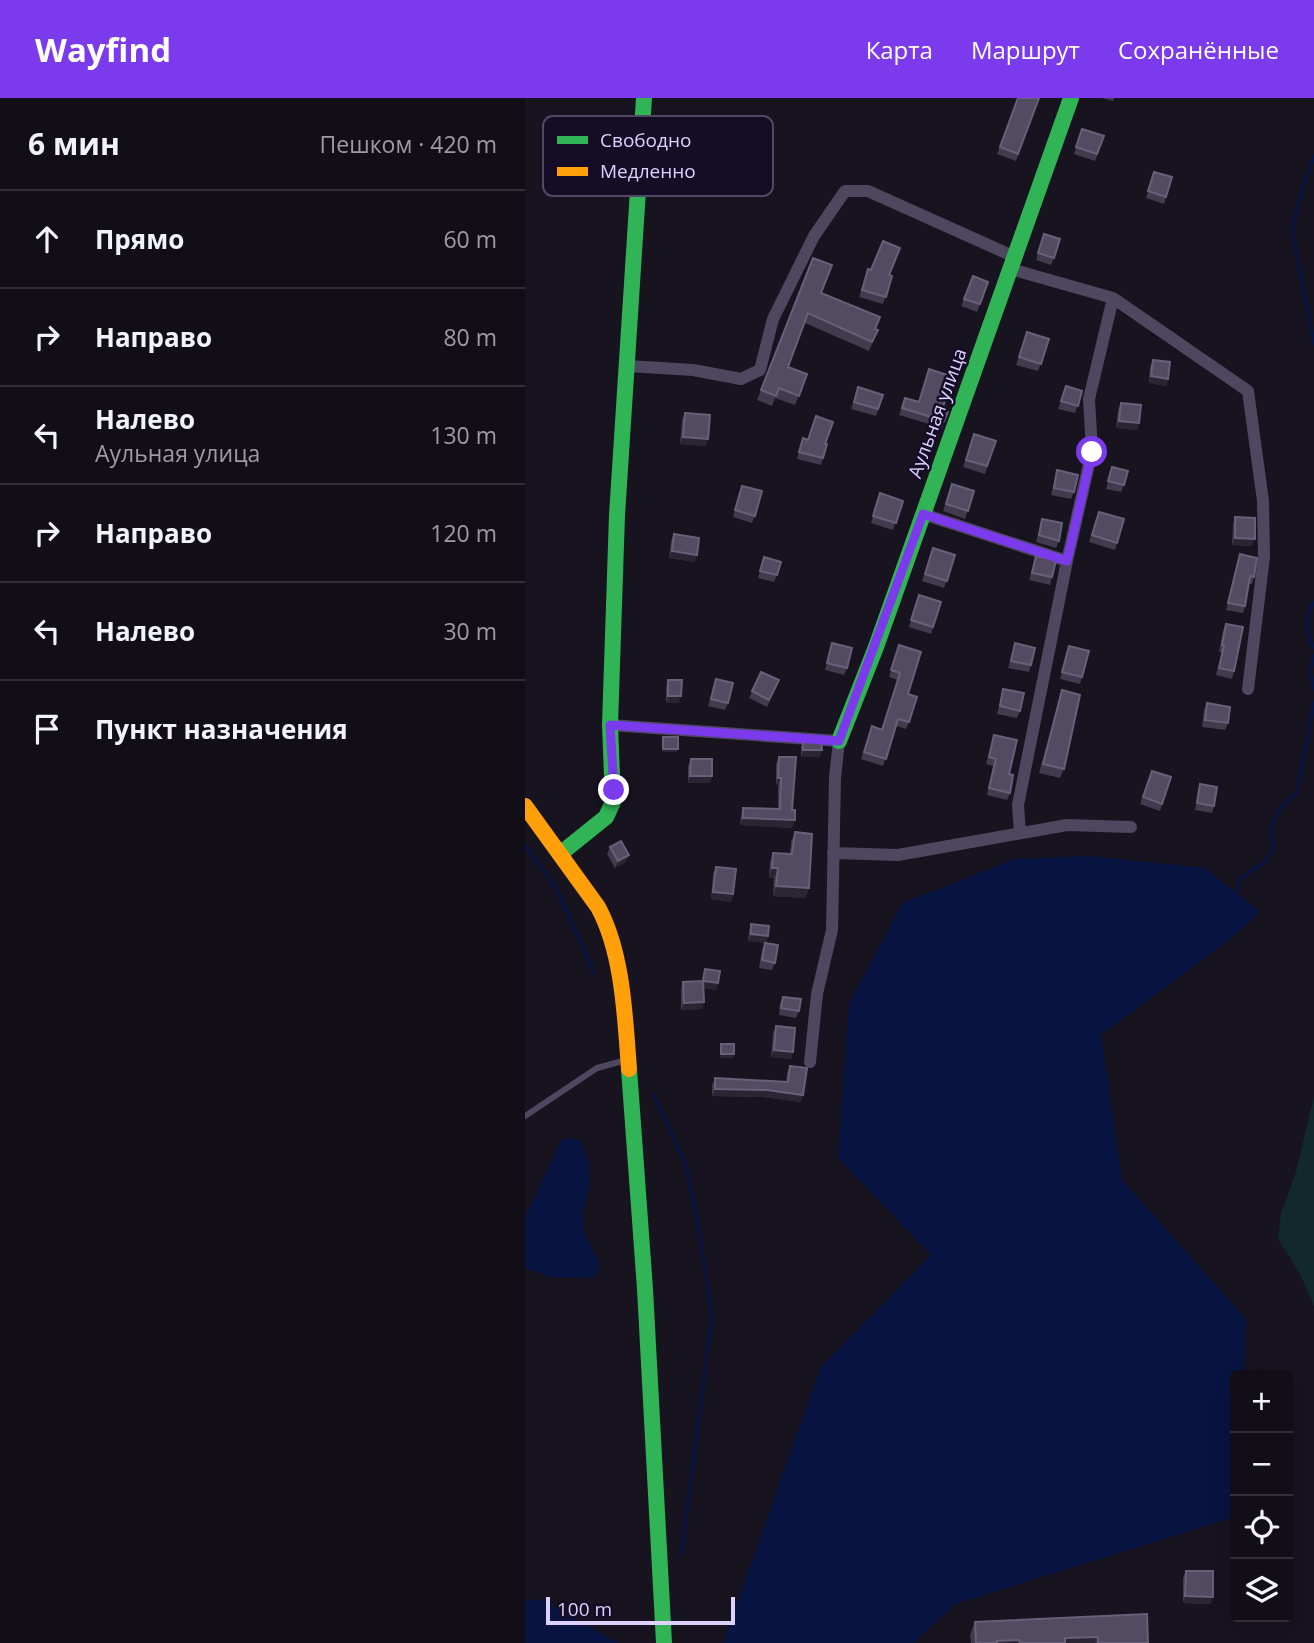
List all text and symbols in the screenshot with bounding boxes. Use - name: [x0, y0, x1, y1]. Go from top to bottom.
- text: Wayfind: [35, 27, 171, 72]
- text: Карта: [866, 33, 933, 66]
- text: Маршрут: [971, 33, 1080, 66]
- text: Сохранённые: [1118, 33, 1279, 66]
- legend: [543, 116, 773, 196]
- text: 6 мин: [28, 123, 120, 164]
- text: Свободно: [600, 127, 691, 153]
- text: Пешком · 420 m: [320, 128, 497, 160]
- text: Медленно: [600, 158, 696, 184]
- icon: ahead: [28, 220, 66, 258]
- text: Прямо: [95, 221, 184, 257]
- text: 60 m: [443, 223, 497, 255]
- icon: right: [28, 318, 66, 356]
- text: Направо: [95, 319, 212, 355]
- text: 80 m: [443, 321, 497, 353]
- street label: Аульная улица: [901, 344, 973, 482]
- text: Налево: [95, 401, 195, 437]
- icon: left: [28, 416, 66, 454]
- text: 130 m: [430, 419, 497, 451]
- route start: [1076, 436, 1107, 467]
- text: Аульная улица: [95, 437, 260, 469]
- icon: right: [28, 514, 66, 552]
- text: Направо: [95, 515, 212, 551]
- text: 120 m: [430, 517, 497, 549]
- icon: left: [28, 612, 66, 650]
- text: Налево: [95, 613, 195, 649]
- text: 30 m: [443, 615, 497, 647]
- icon: arrive: [28, 710, 66, 748]
- text: Пункт назначения: [95, 711, 348, 747]
- route end: [598, 774, 629, 805]
- map controls: [1230, 1370, 1293, 1622]
- button: +: [1230, 1370, 1293, 1433]
- button: −: [1230, 1433, 1293, 1496]
- button: locate: [1230, 1496, 1293, 1559]
- button: layers: [1230, 1559, 1293, 1622]
- scale bar: [546, 1594, 735, 1626]
- text: 100 m: [557, 1596, 612, 1622]

